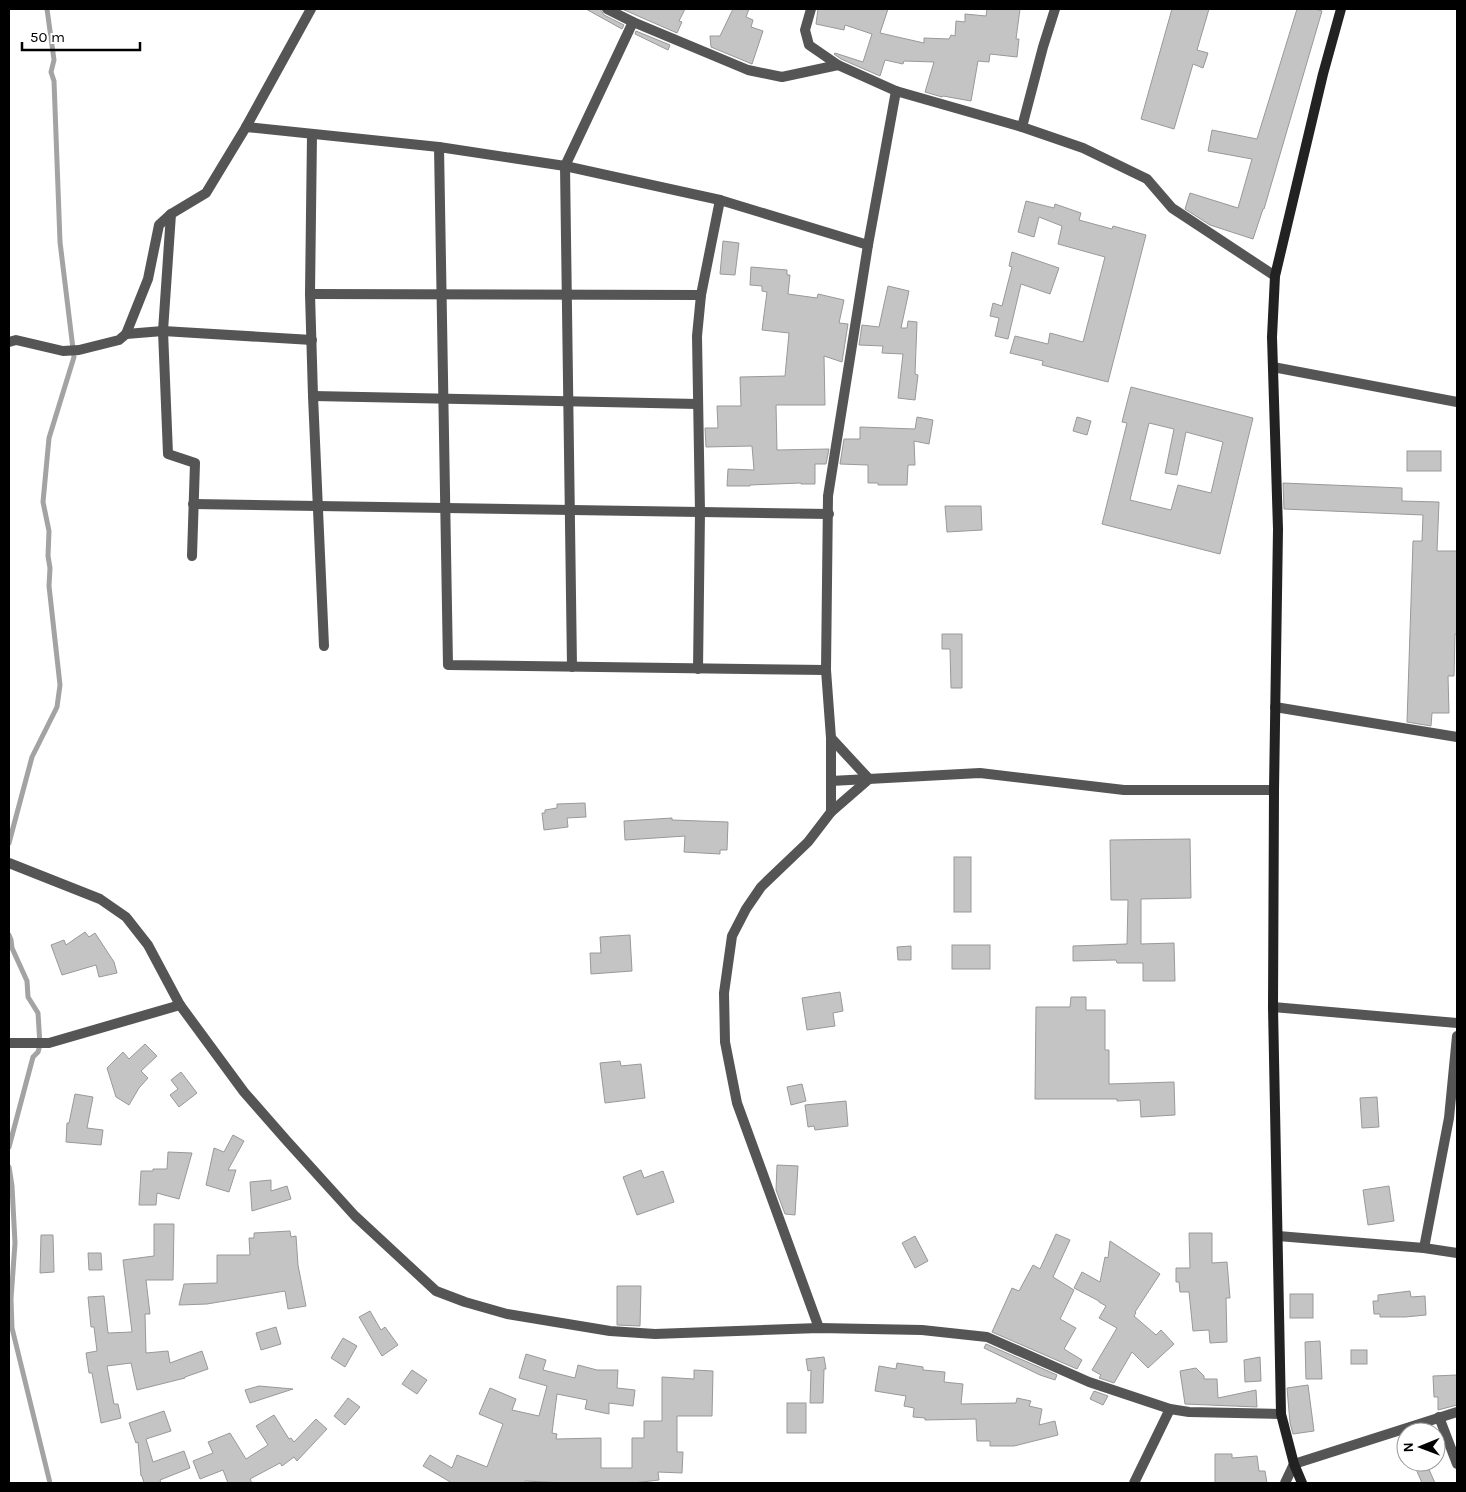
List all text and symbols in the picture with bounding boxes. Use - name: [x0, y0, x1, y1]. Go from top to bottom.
- scale bar: [22, 20, 140, 52]
- text: 50 m: [30, 28, 65, 46]
- north arrow: [1396, 1422, 1446, 1472]
- text: N: [1400, 1442, 1417, 1452]

